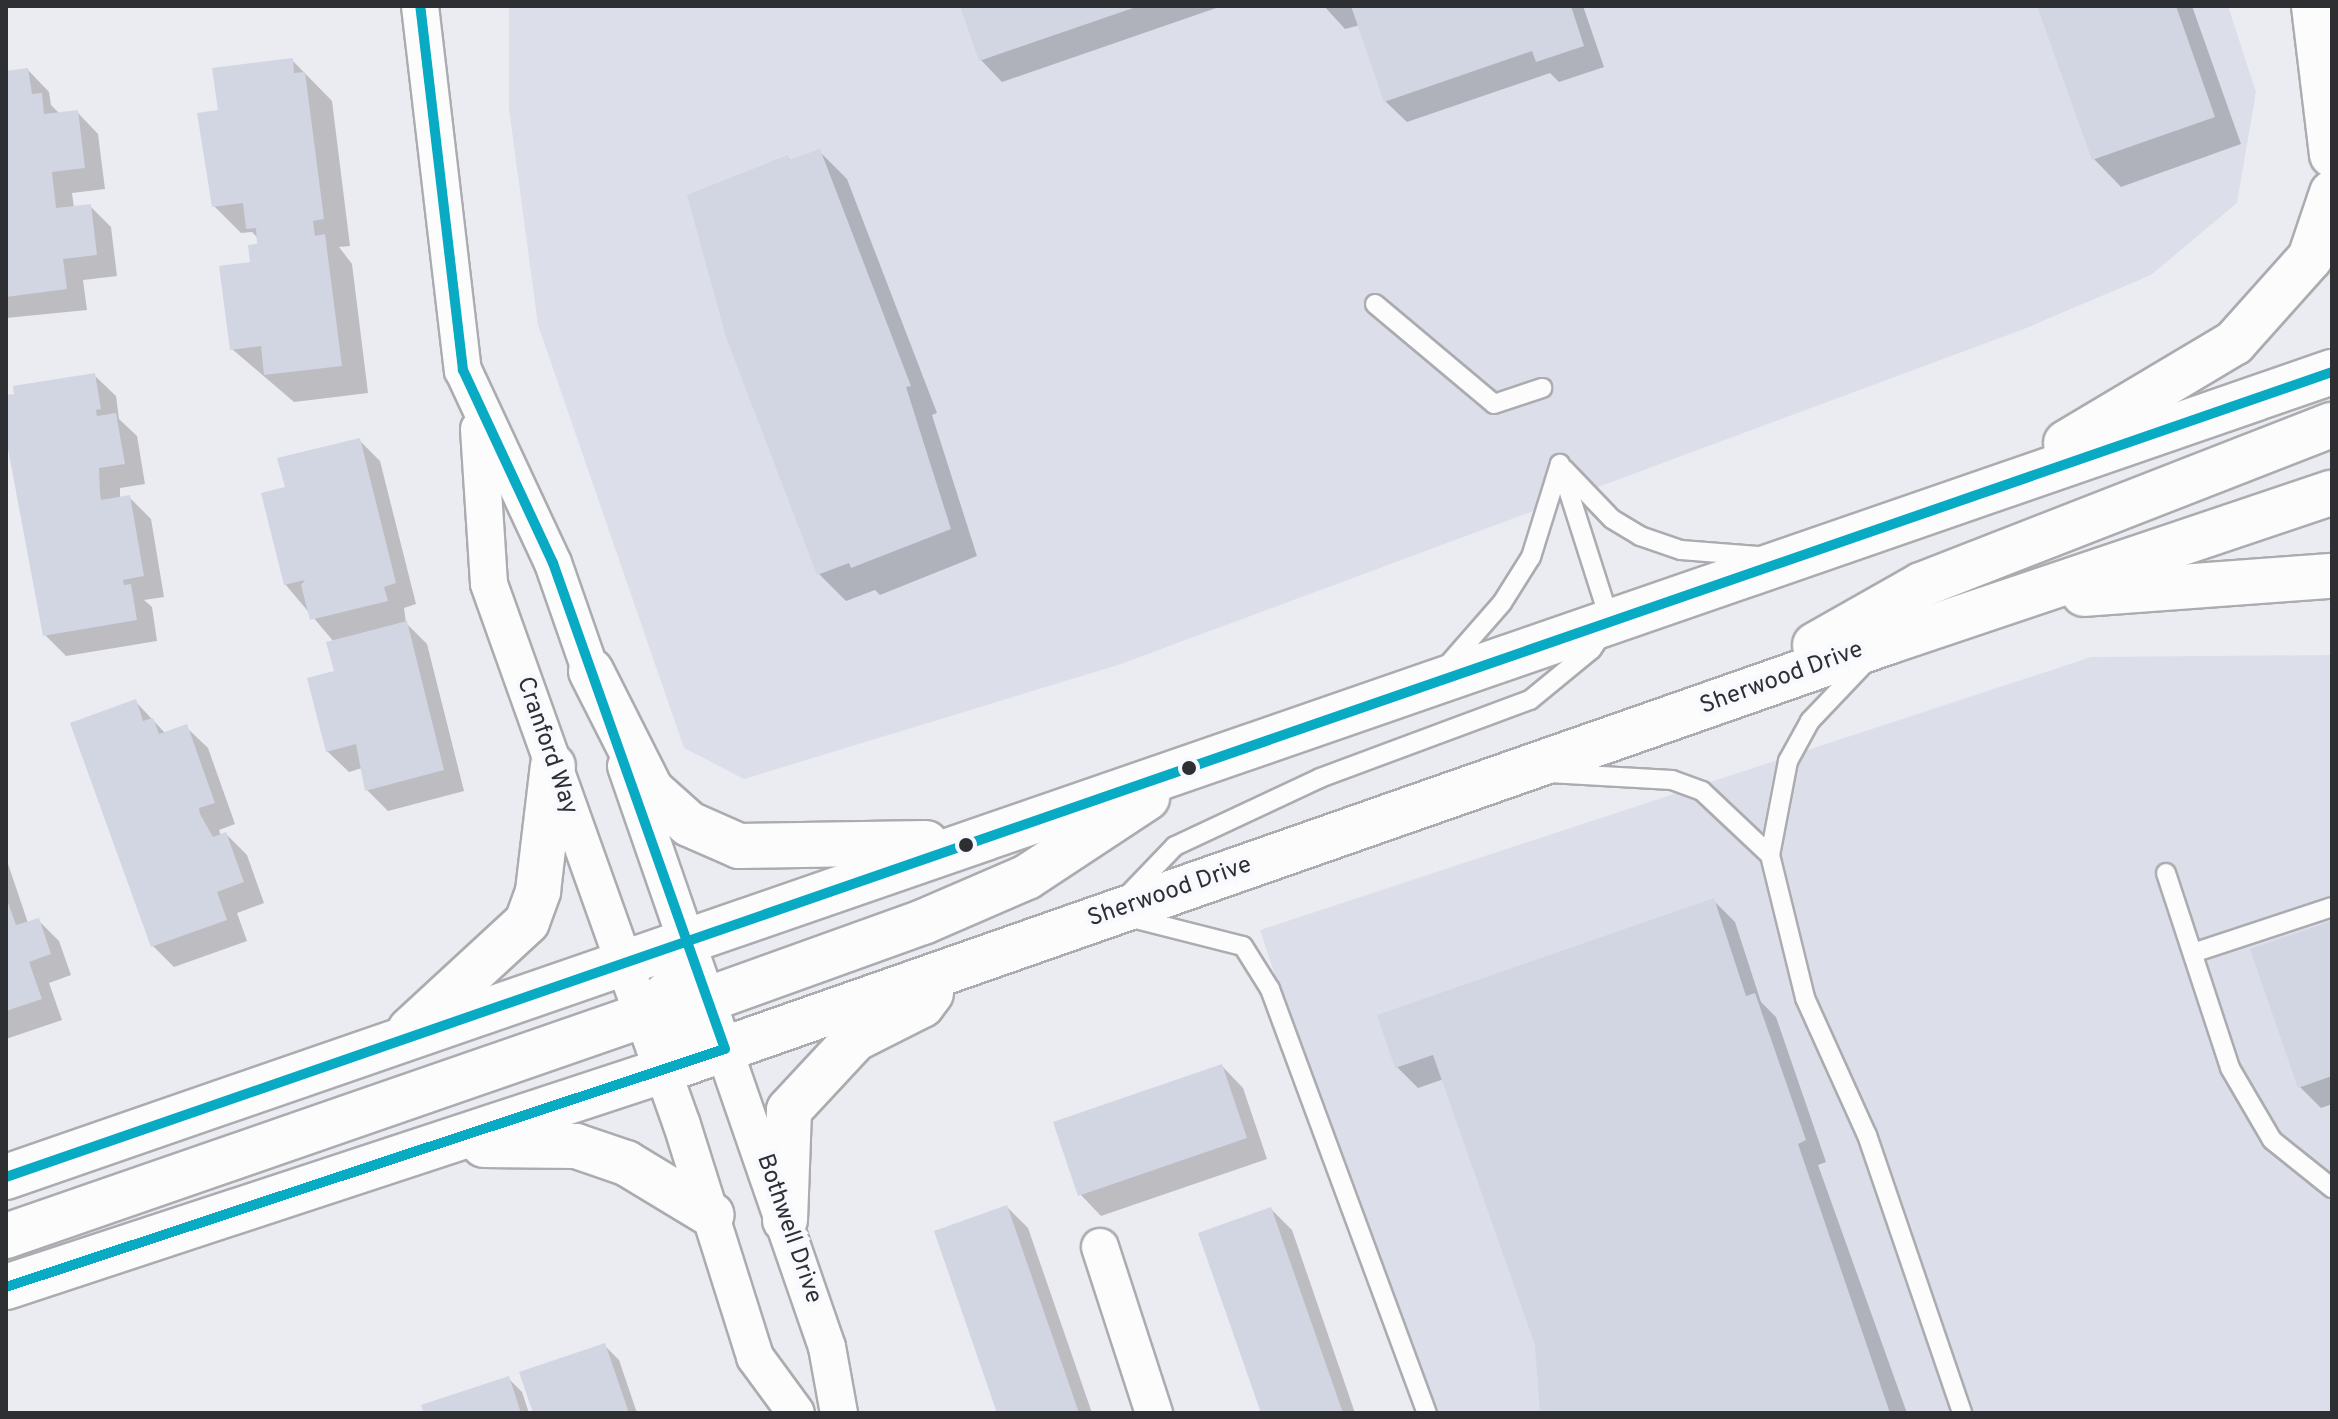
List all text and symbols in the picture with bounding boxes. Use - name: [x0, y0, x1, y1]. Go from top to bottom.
- street label: Sherwood Drive: [1697, 636, 1867, 722]
- street label: Cranford Way: [509, 673, 583, 819]
- unlabelled marker: [1181, 760, 1197, 776]
- unlabelled marker: [958, 837, 974, 853]
- street label: Sherwood Drive: [1084, 852, 1256, 934]
- street label: Bothwell Drive: [749, 1151, 827, 1307]

